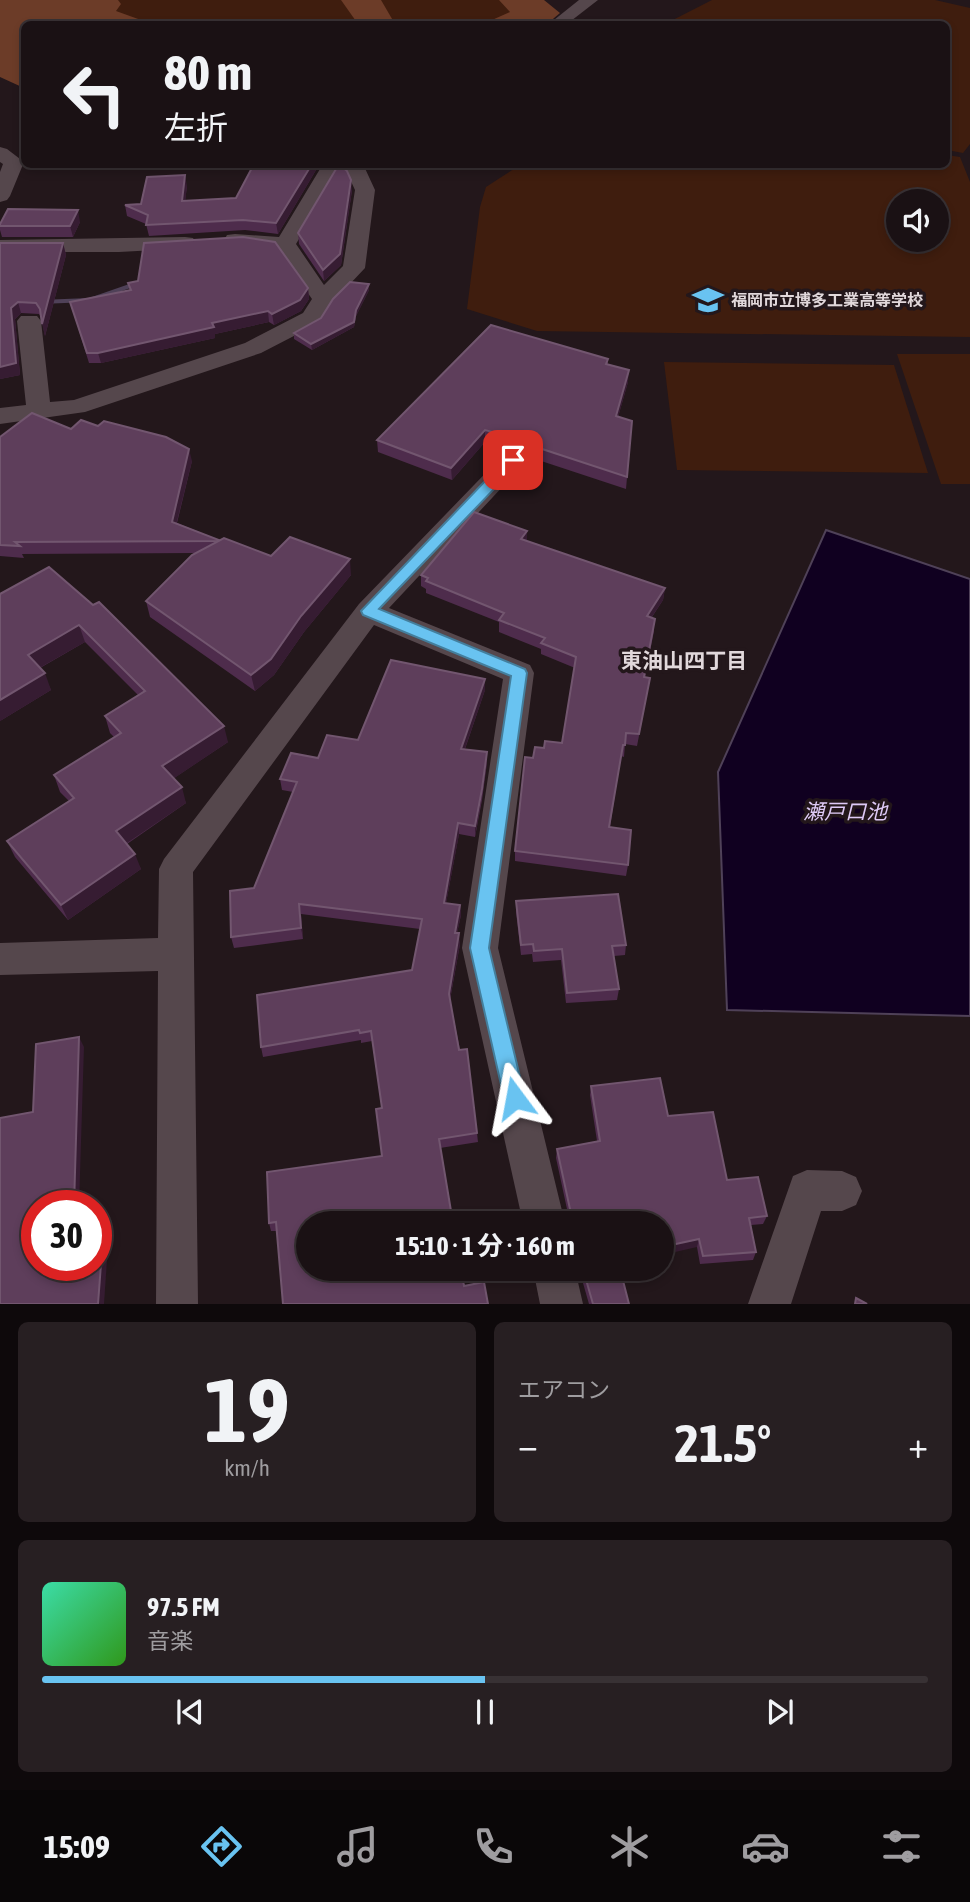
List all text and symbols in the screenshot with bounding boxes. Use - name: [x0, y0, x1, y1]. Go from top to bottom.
- text: 80 m: [164, 44, 252, 100]
- icon: left: [49, 49, 140, 140]
- text: 左折: [164, 109, 228, 146]
- map controls: [886, 189, 949, 252]
- button: sound: [886, 189, 949, 252]
- school or university icon: 福岡市立博多工業高等学校: [691, 283, 725, 317]
- place label: 福岡市立博多工業高等学校: [731, 291, 923, 309]
- pin: [483, 430, 543, 490]
- icon: arrive: [494, 441, 532, 479]
- district label: 東油山四丁目: [621, 648, 747, 672]
- water label: 瀬戸口池: [803, 799, 889, 823]
- position arrow: [478, 1061, 552, 1135]
- speed limit sign: 30: [21, 1190, 112, 1281]
- text: 15:10 · 1 分 · 160 m: [395, 1231, 575, 1261]
- text: 19: [204, 1357, 290, 1461]
- text: エアコン: [518, 1377, 610, 1403]
- text: 21.5°: [675, 1413, 771, 1473]
- text: −: [518, 1423, 538, 1466]
- text: +: [908, 1423, 928, 1466]
- text: km/h: [224, 1455, 270, 1481]
- text: 97.5 FM: [147, 1592, 220, 1622]
- text: 音楽: [147, 1628, 193, 1654]
- icon: previous: [171, 1693, 209, 1731]
- icon: pause: [466, 1693, 504, 1731]
- icon: next: [761, 1693, 799, 1731]
- icon: directions: [197, 1822, 246, 1871]
- icon: music: [333, 1822, 382, 1871]
- icon: phone: [469, 1822, 518, 1871]
- icon: climate: [605, 1822, 654, 1871]
- icon: car: [741, 1822, 790, 1871]
- icon: filters: [877, 1822, 926, 1871]
- text: 15:09: [44, 1828, 110, 1865]

